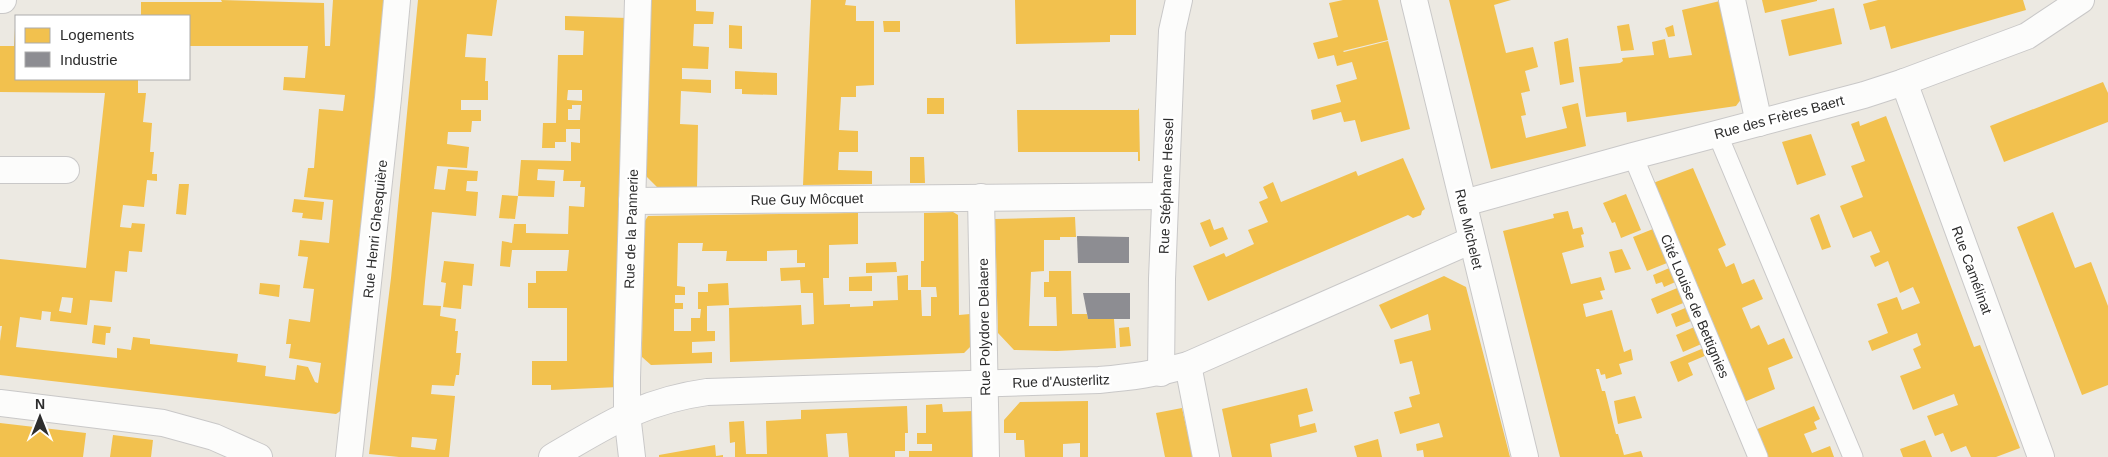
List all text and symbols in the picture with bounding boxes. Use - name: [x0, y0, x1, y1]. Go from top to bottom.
- legend: [15, 15, 190, 80]
- text: Logements: [60, 26, 134, 43]
- text: Industrie: [60, 51, 118, 68]
- street label: Rue des Frères Baert: [1712, 92, 1846, 142]
- street label: Rue Stéphane Hessel: [1156, 118, 1176, 254]
- street label: Rue Henri Ghesquière: [360, 159, 390, 299]
- street label: Rue de la Pannerie: [621, 169, 641, 289]
- street label: Rue Michelet: [1452, 187, 1486, 271]
- street label: Rue Guy Môcquet: [750, 190, 864, 208]
- street label: Rue Camélinat: [1949, 224, 1995, 316]
- street label: Cité Louise de Bettignies: [1657, 232, 1733, 380]
- street label: Rue Polydore Delaere: [975, 258, 993, 396]
- street label: Rue d'Austerlitz: [1012, 371, 1110, 391]
- north arrow: [15, 392, 65, 442]
- text: N: [35, 396, 45, 412]

